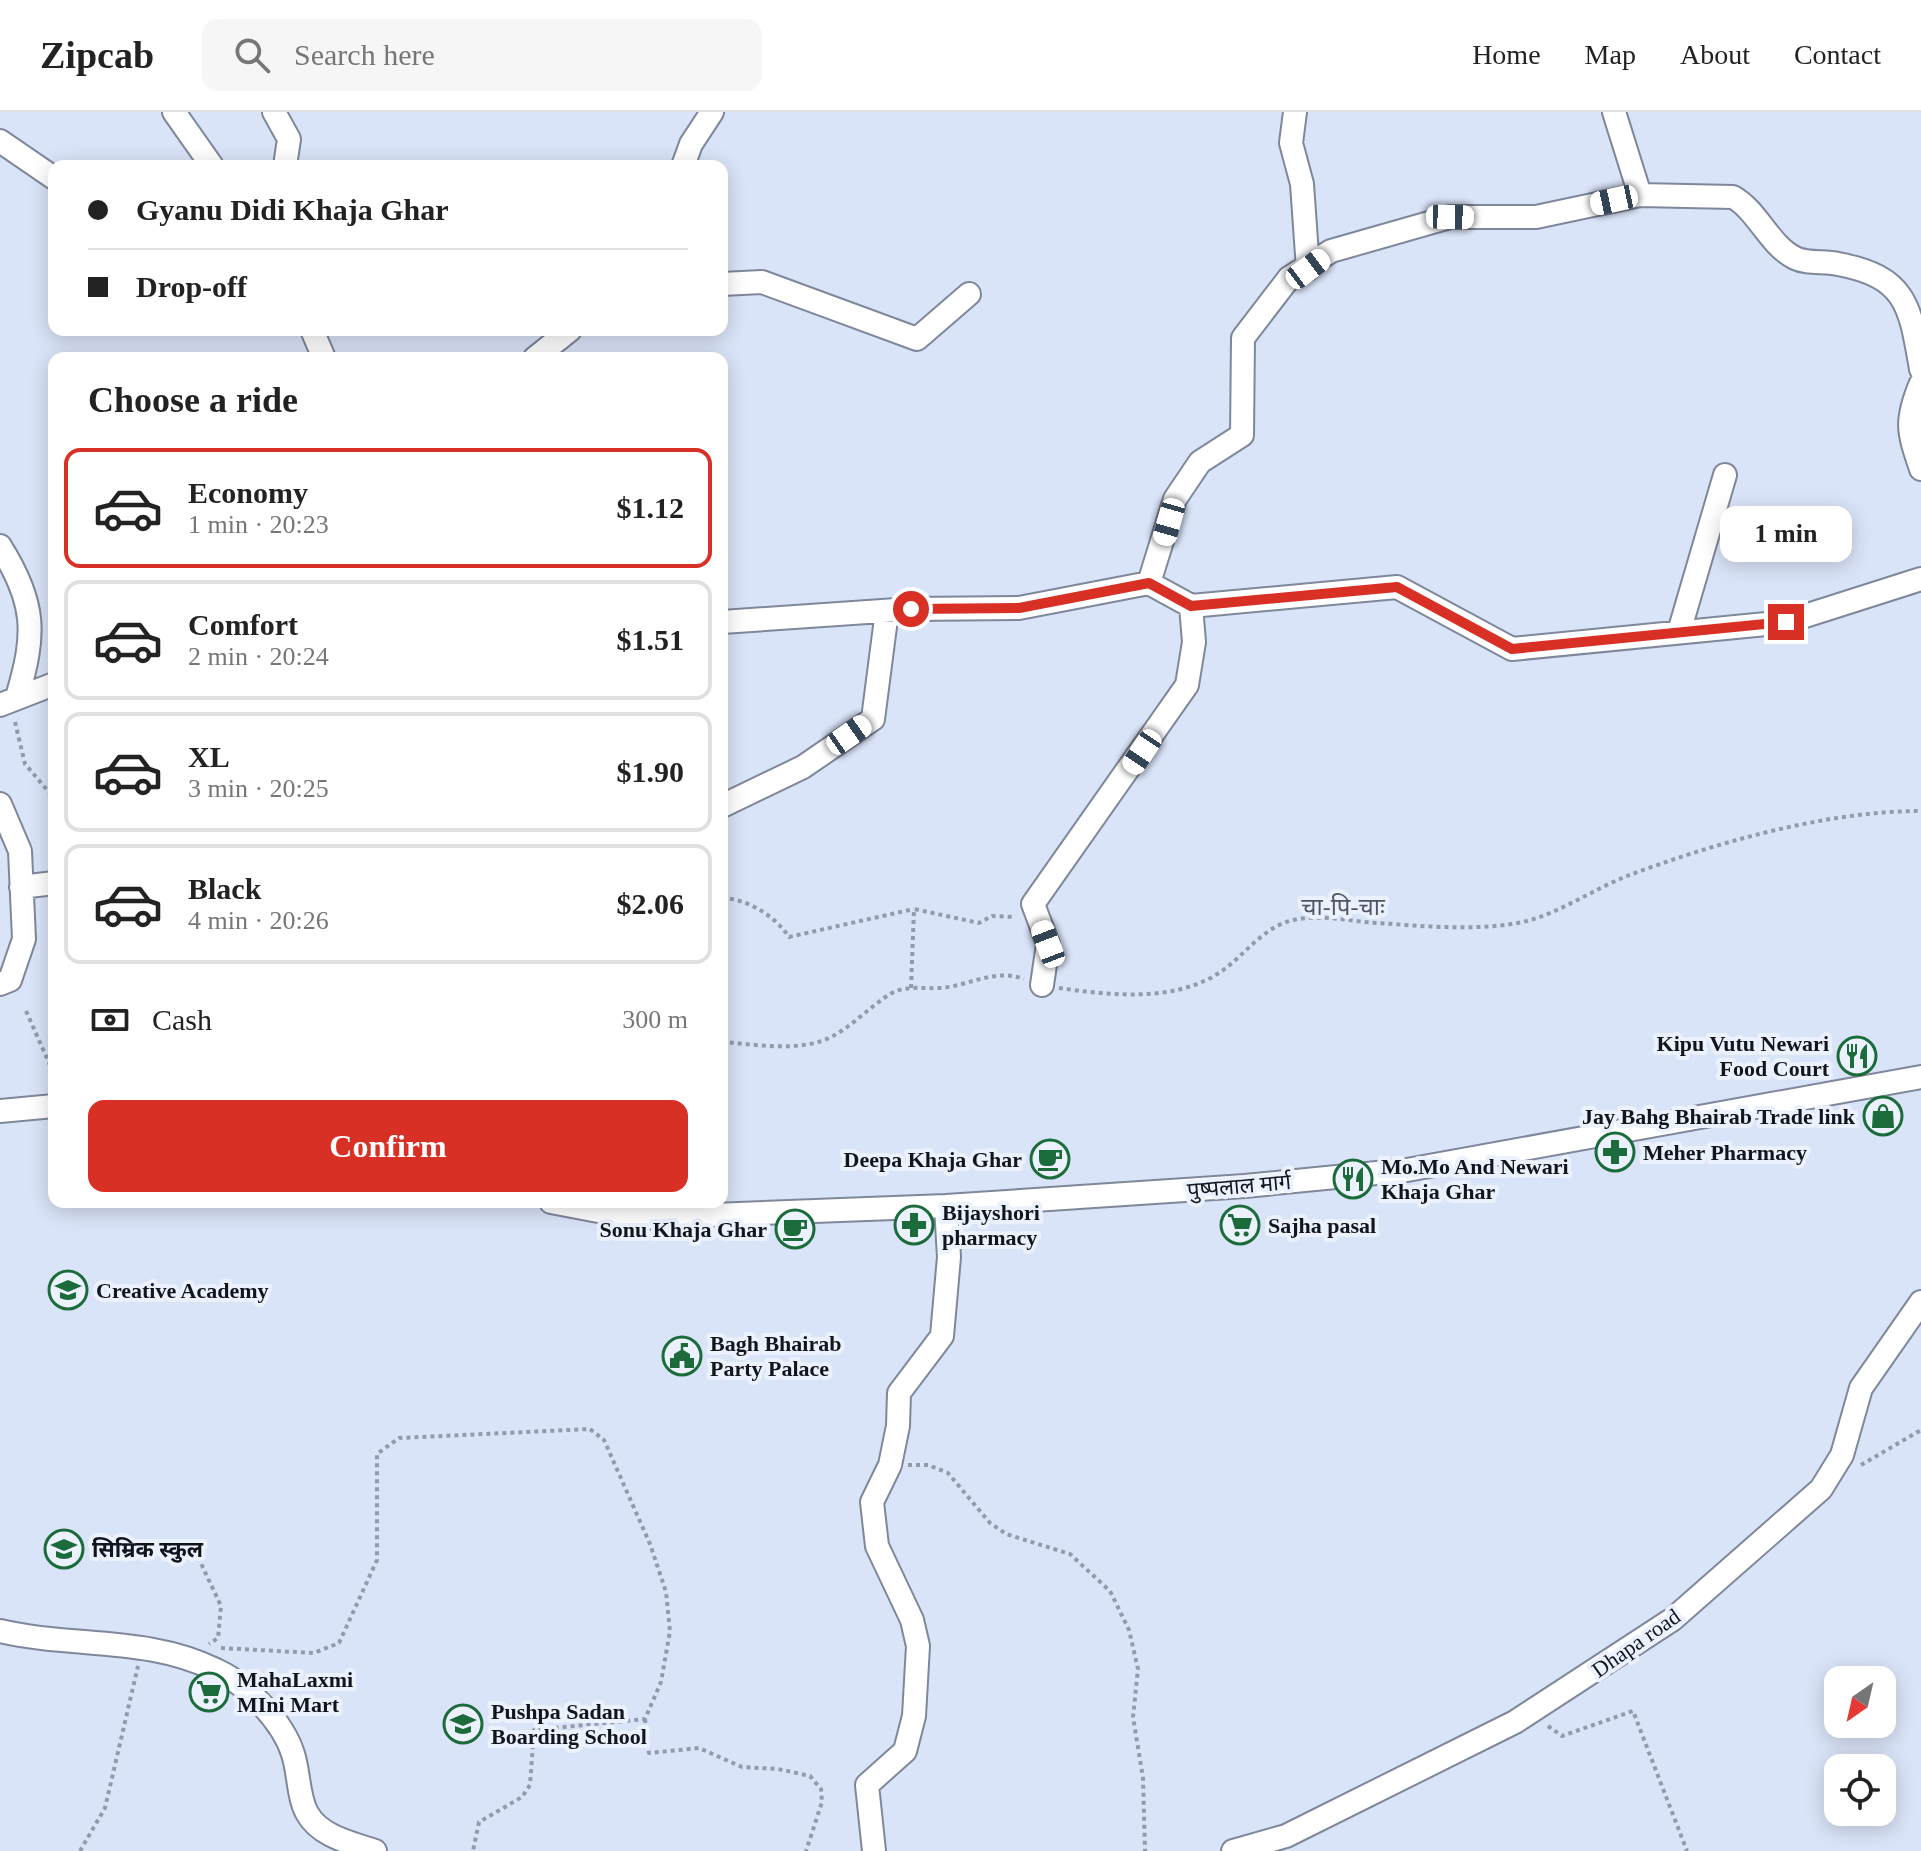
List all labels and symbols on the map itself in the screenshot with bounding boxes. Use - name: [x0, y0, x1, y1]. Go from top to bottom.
- car: [1588, 183, 1640, 217]
- car: [1426, 205, 1474, 229]
- car: [1282, 245, 1334, 293]
- car: [1151, 496, 1187, 548]
- callout: 1 min: [1720, 506, 1852, 562]
- route start: [893, 591, 929, 627]
- route end: [1768, 604, 1804, 640]
- car: [822, 711, 876, 759]
- car: [1119, 725, 1165, 779]
- district label: चा-पि-चाः: [1301, 893, 1386, 920]
- car: [1028, 917, 1068, 971]
- place label: Kipu Vutu Newari Food Court: [1657, 1031, 1830, 1081]
- restaurant icon: Kipu Vutu Newari Food Court: [1836, 1035, 1878, 1077]
- shop icon: Jay Bahg Bhairab Trade link: [1862, 1095, 1904, 1137]
- place label: Jay Bahg Bhairab Trade link: [1582, 1104, 1856, 1129]
- pharmacy icon: Meher Pharmacy: [1594, 1131, 1636, 1173]
- cafe icon: Deepa Khaja Ghar: [1029, 1138, 1071, 1180]
- place label: Meher Pharmacy: [1643, 1140, 1807, 1165]
- place label: Deepa Khaja Ghar: [844, 1147, 1022, 1172]
- place label: Mo.Mo And Newari Khaja Ghar: [1381, 1154, 1569, 1204]
- restaurant icon: Mo.Mo And Newari Khaja Ghar: [1332, 1158, 1374, 1200]
- street label: पुष्पलाल मार्ग: [1186, 1169, 1293, 1205]
- place label: Bijayshori pharmacy: [942, 1200, 1040, 1250]
- pharmacy icon: Bijayshori pharmacy: [893, 1204, 935, 1246]
- supermarket icon: Sajha pasal: [1219, 1204, 1261, 1246]
- cafe icon: Sonu Khaja Ghar: [774, 1208, 816, 1250]
- place label: Sajha pasal: [1268, 1213, 1376, 1238]
- place label: Sonu Khaja Ghar: [600, 1217, 767, 1242]
- school or university icon: Creative Academy: [47, 1269, 89, 1311]
- place label: Creative Academy: [96, 1278, 269, 1303]
- place label: Bagh Bhairab Party Palace: [710, 1331, 841, 1381]
- public building icon: Bagh Bhairab Party Palace: [661, 1335, 703, 1377]
- school or university icon: सिम्रिक स्कुल: [43, 1528, 85, 1570]
- place label: सिम्रिक स्कुल: [92, 1537, 204, 1563]
- street label: Dhapa road: [1587, 1604, 1685, 1682]
- north arrow: [1824, 1666, 1896, 1738]
- place label: MahaLaxmi MIni Mart: [237, 1667, 353, 1717]
- supermarket icon: MahaLaxmi MIni Mart: [188, 1671, 230, 1713]
- place label: Pushpa Sadan Boarding School: [491, 1699, 647, 1749]
- school or university icon: Pushpa Sadan Boarding School: [442, 1703, 484, 1745]

